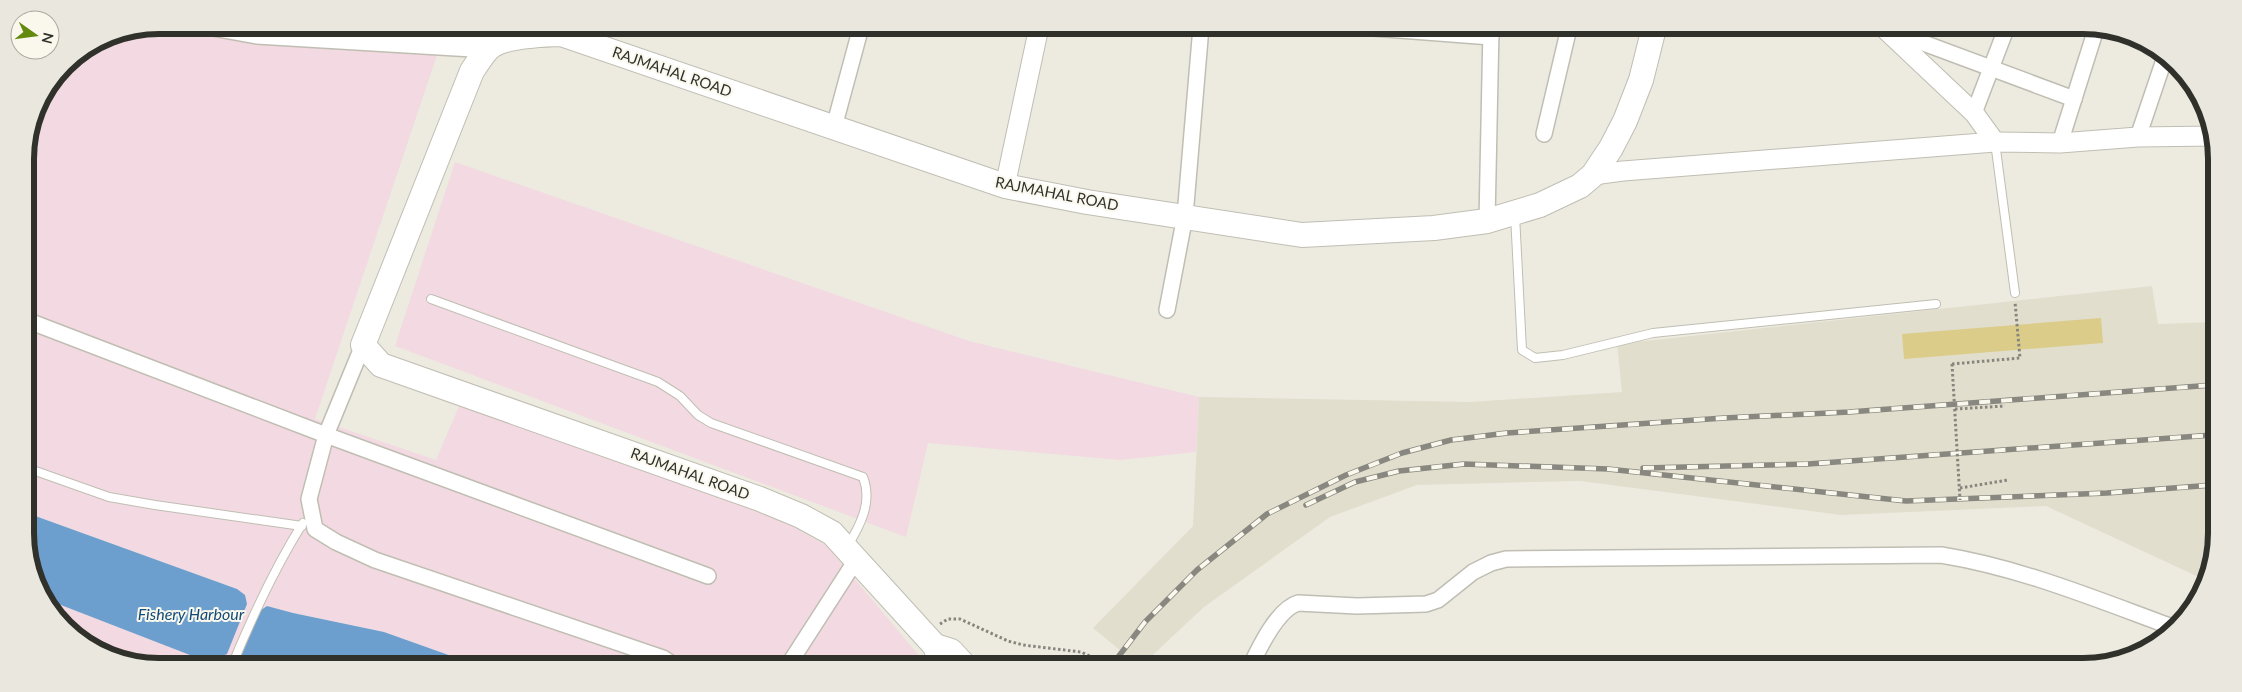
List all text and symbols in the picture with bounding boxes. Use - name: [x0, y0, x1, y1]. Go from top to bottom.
- north arrow: [10, 10, 60, 60]
- text: N: [39, 31, 58, 46]
- street label: RAJMAHAL ROAD: [610, 42, 734, 100]
- street label: RAJMAHAL ROAD: [994, 172, 1120, 214]
- street label: RAJMAHAL ROAD: [628, 443, 752, 503]
- water label: Fishery Harbour: [138, 604, 245, 623]

